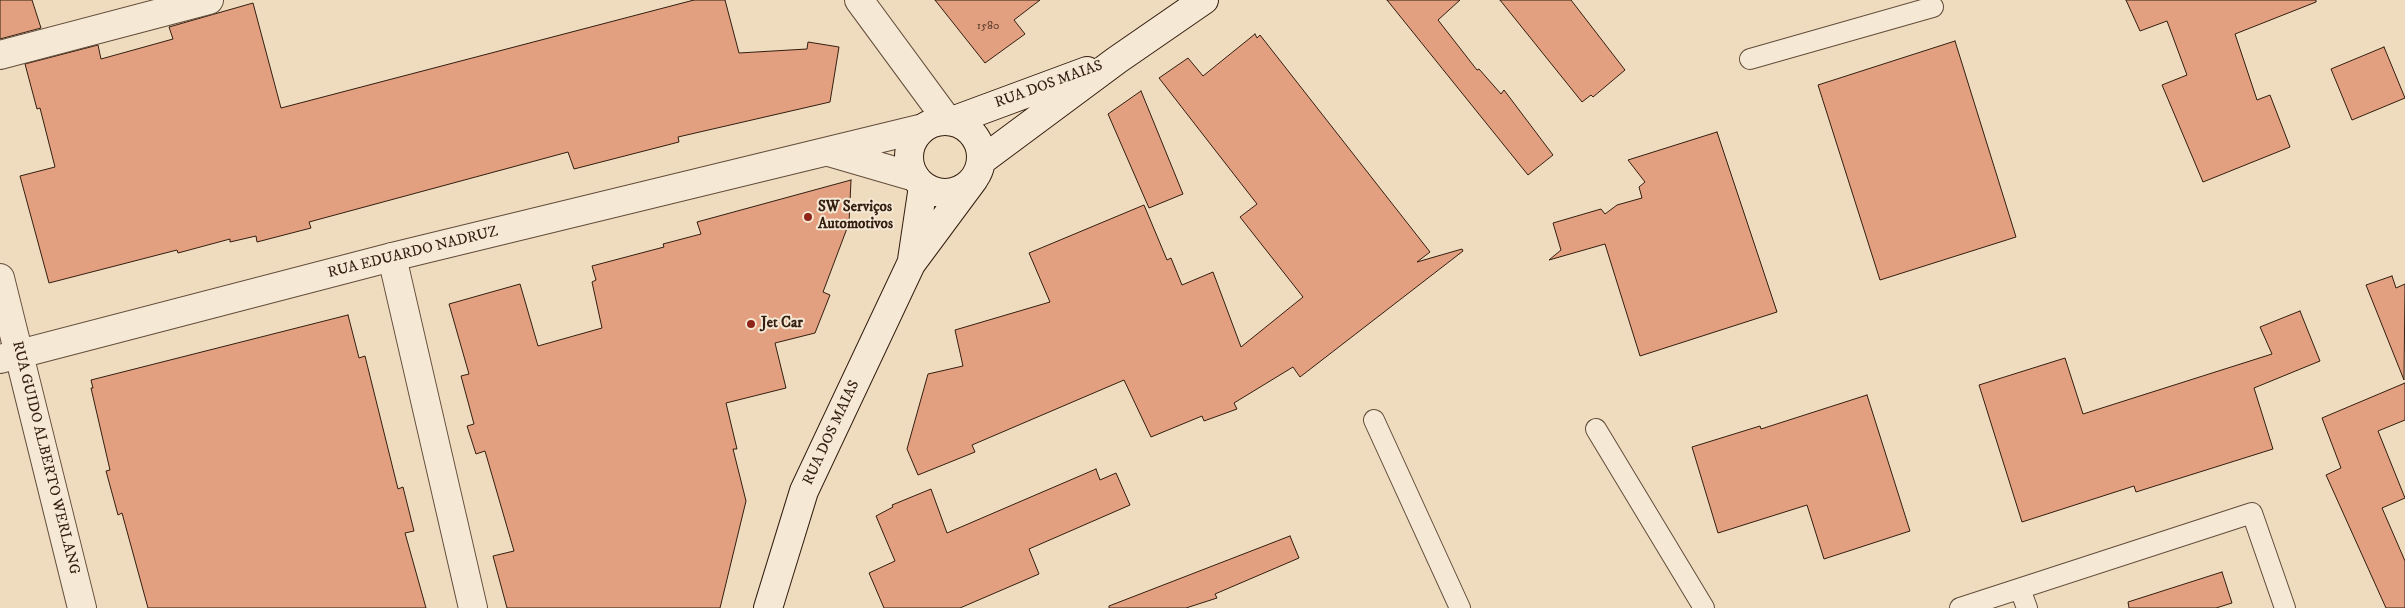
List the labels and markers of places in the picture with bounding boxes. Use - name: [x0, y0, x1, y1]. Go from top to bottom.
- place label: SW Serviços Automotivos: [818, 199, 893, 234]
- marker: SW Serviços Automotivos: [802, 211, 814, 223]
- place label: Jet Car: [761, 315, 803, 333]
- marker: Jet Car: [745, 318, 757, 330]

